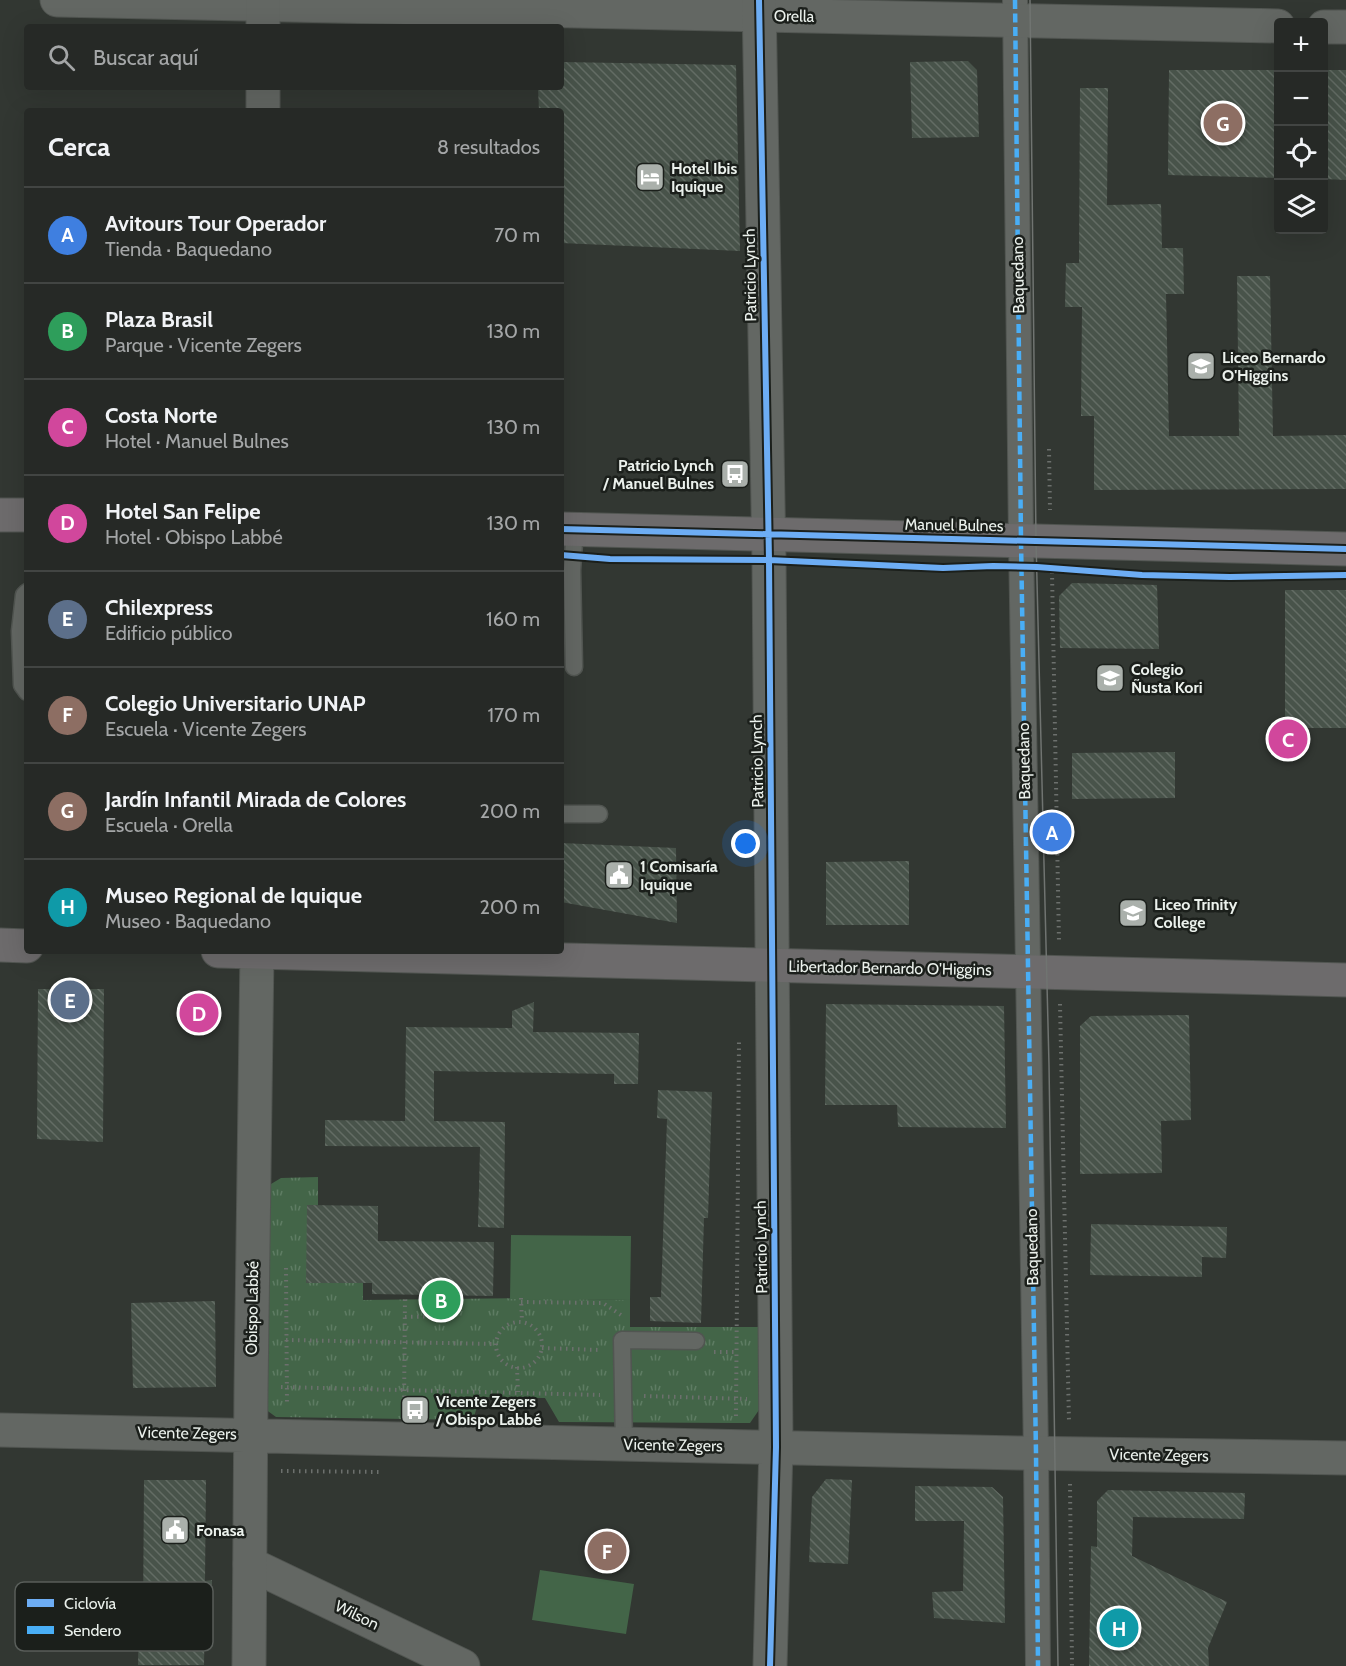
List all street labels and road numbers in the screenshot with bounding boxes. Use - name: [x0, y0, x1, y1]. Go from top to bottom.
- street label: Orella: [774, 6, 815, 26]
- street label: Patricio Lynch: [740, 228, 760, 322]
- street label: Baquedano: [1008, 236, 1028, 314]
- street label: Manuel Bulnes: [904, 515, 1004, 535]
- street label: Patricio Lynch: [747, 714, 767, 808]
- street label: Baquedano: [1014, 722, 1034, 800]
- street label: Libertador Bernardo O'Higgins: [788, 957, 992, 979]
- street label: Patricio Lynch: [751, 1200, 771, 1294]
- street label: Baquedano: [1022, 1208, 1042, 1286]
- street label: Obispo Labbé: [242, 1261, 262, 1355]
- street label: Vicente Zegers: [137, 1423, 237, 1443]
- street label: Vicente Zegers: [623, 1435, 723, 1455]
- street label: Vicente Zegers: [1109, 1445, 1209, 1465]
- street label: Wilson: [332, 1596, 382, 1634]

